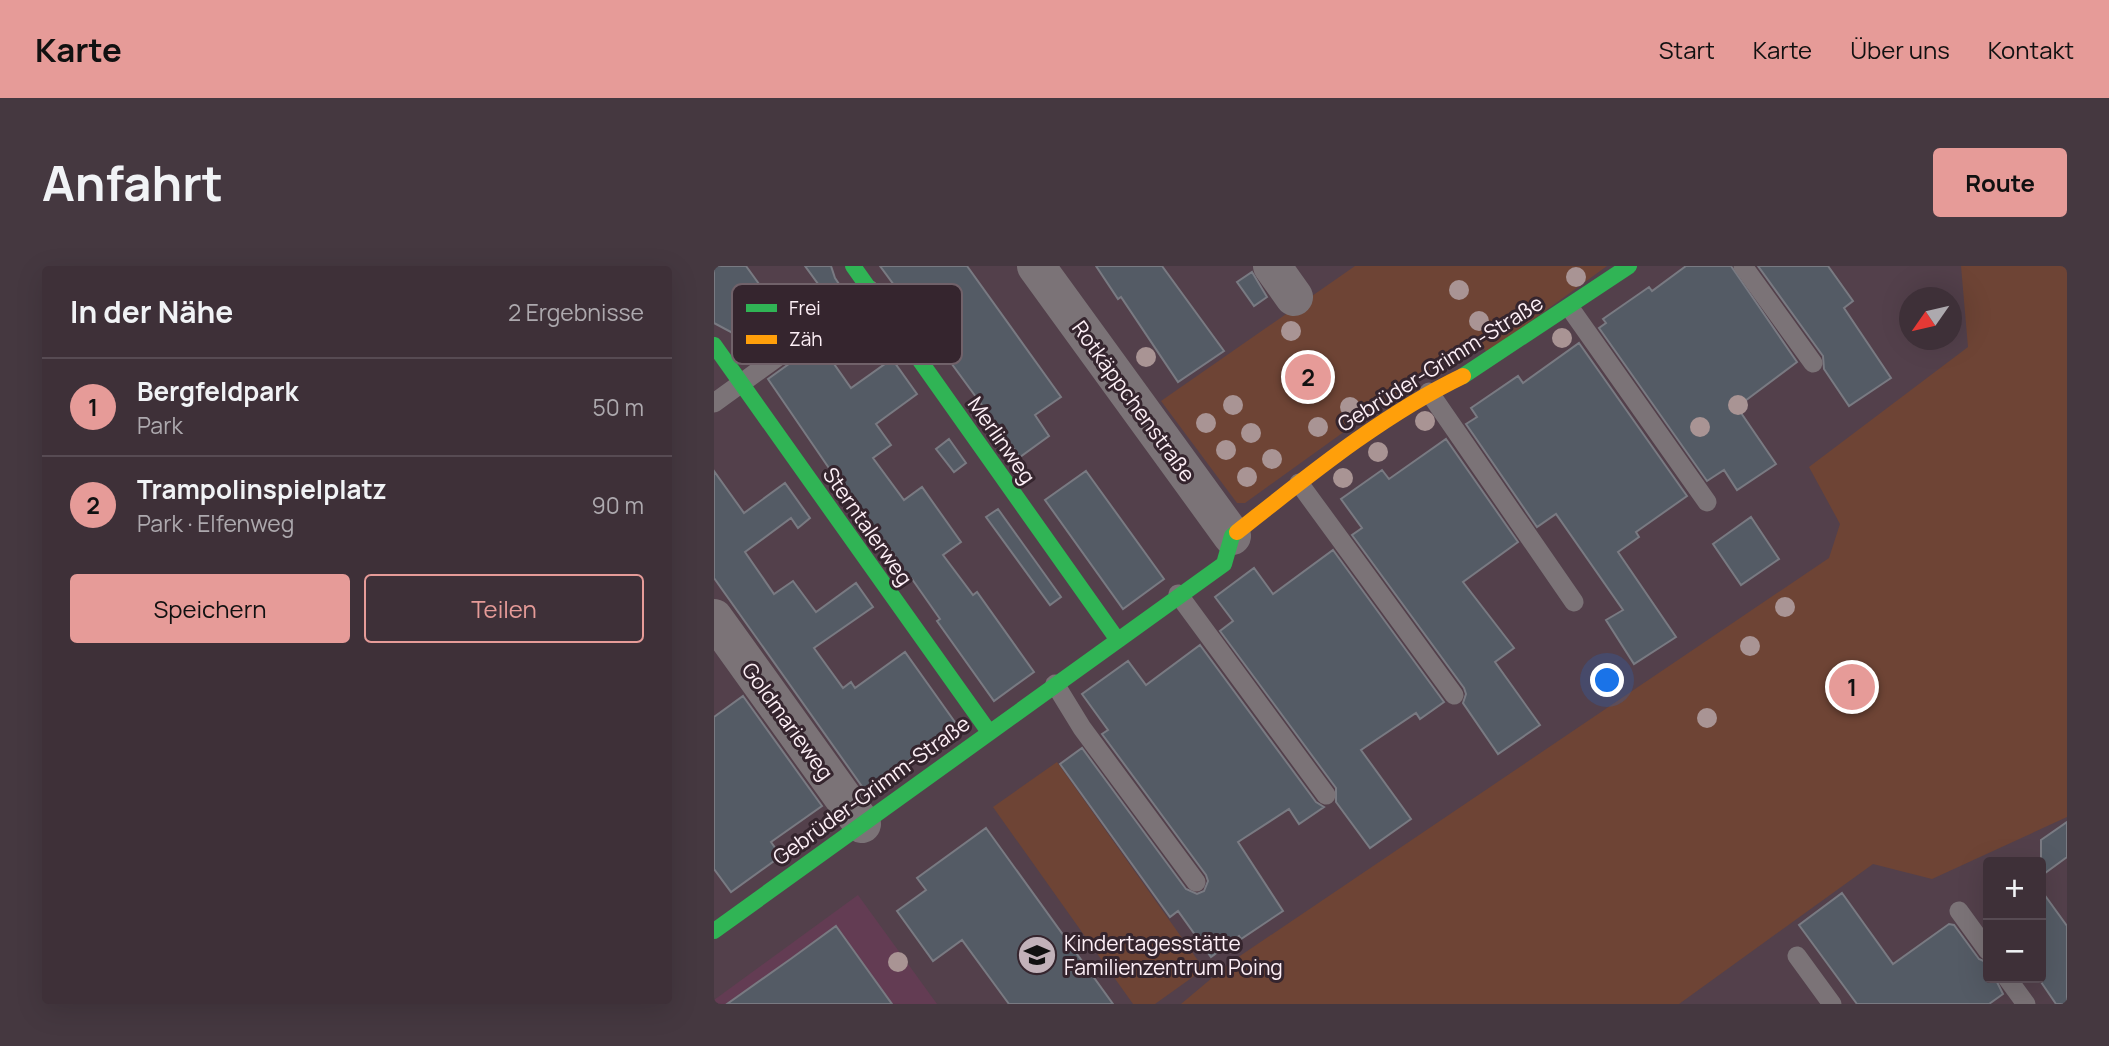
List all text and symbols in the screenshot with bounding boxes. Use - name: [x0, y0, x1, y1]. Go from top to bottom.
- text: Karte: [35, 27, 122, 72]
- text: Start: [1659, 33, 1715, 66]
- text: Karte: [1753, 33, 1812, 66]
- text: Über uns: [1850, 33, 1950, 66]
- text: Kontakt: [1988, 33, 2074, 66]
- button: Route: [1933, 148, 2067, 217]
- text: Anfahrt: [42, 149, 223, 216]
- legend: [732, 284, 962, 364]
- north arrow: [1899, 287, 1962, 350]
- street label: Gebrüder-Grimm-Straße: [1332, 288, 1548, 438]
- text: In der Nähe: [70, 291, 233, 332]
- text: Frei: [789, 295, 821, 321]
- text: 2 Ergebnisse: [508, 296, 644, 328]
- street label: Rotkäppchenstraße: [1066, 315, 1202, 487]
- text: Zäh: [789, 326, 823, 352]
- pin: 2: [1285, 351, 1331, 403]
- text: Bergfeldpark: [137, 373, 299, 409]
- text: 1: [88, 391, 98, 423]
- text: 50 m: [593, 391, 644, 423]
- street label: Merlinweg: [962, 391, 1042, 489]
- text: Park: [137, 409, 183, 441]
- street label: Sterntalerweg: [817, 461, 919, 591]
- text: Trampolinspielplatz: [137, 471, 387, 507]
- text: 2: [86, 489, 100, 521]
- text: 90 m: [592, 489, 644, 521]
- text: Park · Elfenweg: [137, 507, 294, 539]
- button: Speichern: [70, 574, 350, 643]
- button: Teilen: [364, 574, 644, 643]
- street label: Goldmarieweg: [736, 657, 840, 785]
- pin: 1: [1829, 661, 1875, 713]
- your location: [1590, 663, 1624, 697]
- street label: Gebrüder-Grimm-Straße: [767, 709, 975, 871]
- map controls: [1983, 857, 2046, 983]
- button: +: [1983, 857, 2046, 920]
- button: −: [1983, 920, 2046, 983]
- place label: Kindertagesstätte Familienzentrum Poing: [1064, 929, 1283, 981]
- school or university icon: Kindertagesstätte Familienzentrum Poing: [1016, 934, 1058, 976]

